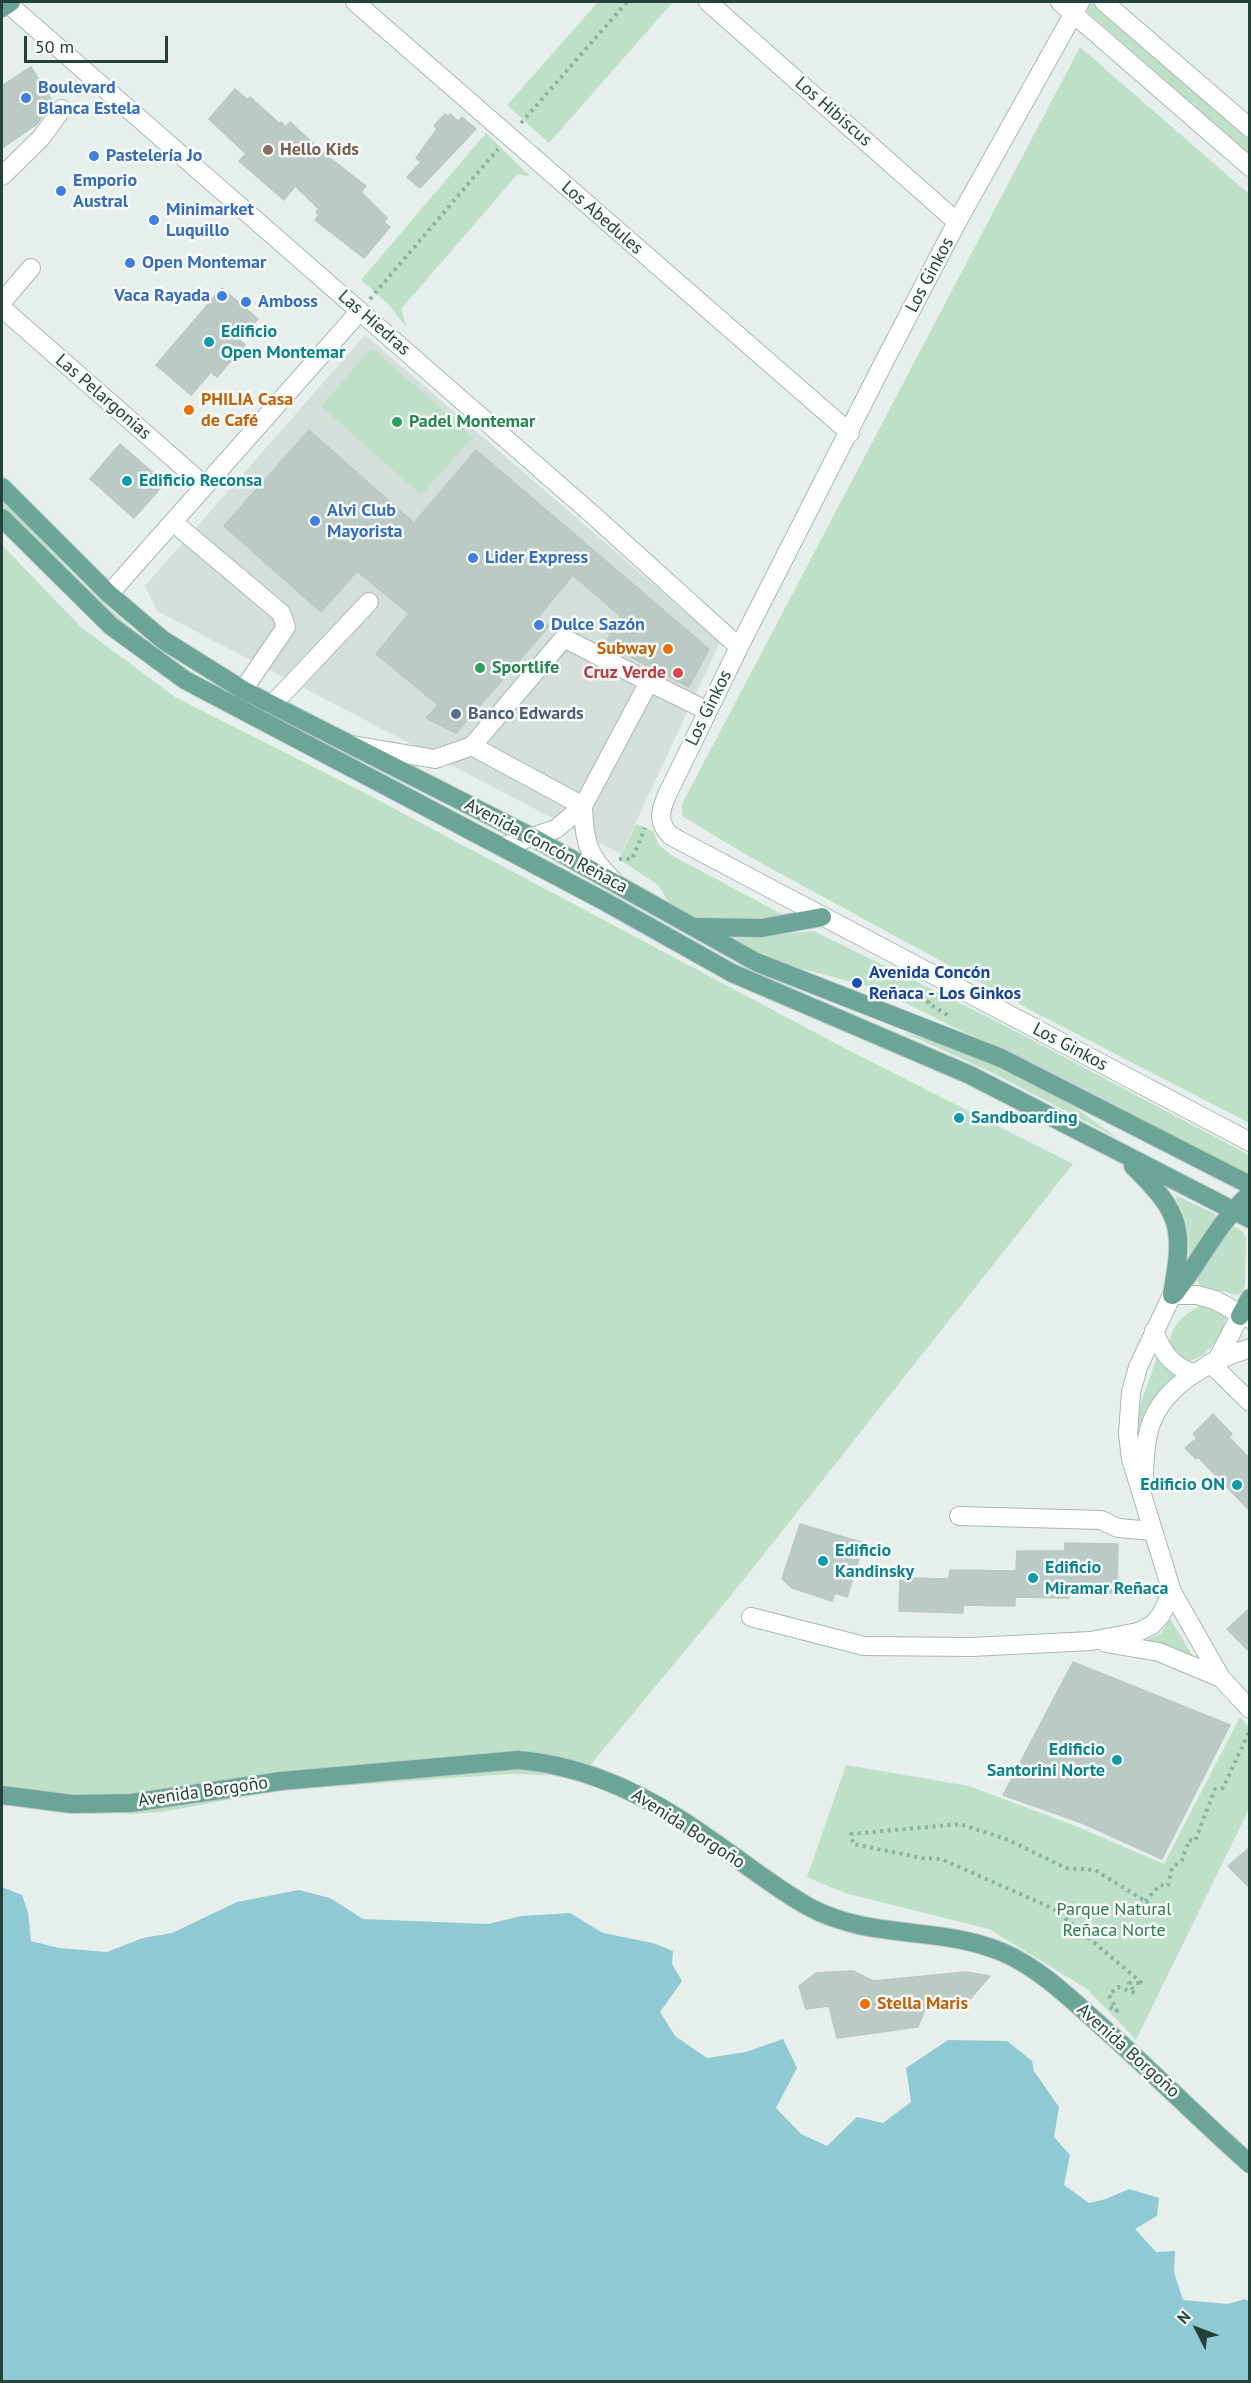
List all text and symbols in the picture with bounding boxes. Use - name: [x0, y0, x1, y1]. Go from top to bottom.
- scale bar: [27, 24, 171, 62]
- text: 50 m: [35, 35, 74, 58]
- street label: Los Hibiscus: [790, 73, 876, 151]
- place label: Boulevard Blanca Estela: [38, 77, 140, 119]
- marker: Boulevard Blanca Estela: [19, 91, 33, 105]
- place label: Hello Kids: [280, 139, 359, 161]
- marker: Hello Kids: [261, 143, 275, 157]
- place label: Pastelería Jo: [106, 145, 202, 167]
- marker: Pastelería Jo: [87, 149, 101, 163]
- place label: Emporio Austral: [73, 170, 137, 213]
- street label: Los Abedules: [557, 177, 647, 259]
- marker: Emporio Austral: [54, 184, 68, 198]
- place label: Minimarket Luquillo: [166, 199, 254, 242]
- marker: Minimarket Luquillo: [147, 213, 161, 227]
- street label: Los Ginkos: [901, 234, 959, 316]
- place label: Open Montemar: [142, 252, 266, 274]
- marker: Open Montemar: [123, 256, 137, 270]
- place label: Vaca Rayada: [114, 285, 210, 307]
- street label: Las Hiedras: [333, 286, 415, 360]
- marker: Vaca Rayada: [215, 289, 229, 303]
- place label: Amboss: [258, 291, 318, 313]
- marker: Amboss: [239, 295, 253, 309]
- place label: Edificio Open Montemar: [221, 321, 345, 364]
- marker: Edificio Open Montemar: [202, 335, 216, 349]
- street label: Las Pelargonias: [51, 350, 155, 444]
- place label: PHILIA Casa de Café: [201, 389, 293, 432]
- marker: PHILIA Casa de Café: [182, 403, 196, 417]
- place label: Padel Montemar: [409, 411, 535, 433]
- marker: Padel Montemar: [390, 415, 404, 429]
- place label: Edificio Reconsa: [139, 470, 262, 492]
- marker: Edificio Reconsa: [120, 474, 134, 488]
- place label: Alvi Club Mayorista: [327, 500, 402, 542]
- marker: Alvi Club Mayorista: [308, 514, 322, 528]
- place label: Lider Express: [485, 547, 588, 569]
- marker: Lider Express: [466, 551, 480, 565]
- place label: Dulce Sazón: [551, 614, 645, 636]
- marker: Dulce Sazón: [532, 618, 546, 632]
- place label: Subway: [597, 638, 656, 660]
- marker: Subway: [661, 642, 675, 656]
- place label: Sportlife: [492, 657, 559, 679]
- marker: Sportlife: [473, 661, 487, 675]
- place label: Cruz Verde: [584, 662, 666, 684]
- marker: Cruz Verde: [671, 666, 685, 680]
- street label: Los Ginkos: [681, 667, 737, 749]
- place label: Banco Edwards: [468, 703, 584, 725]
- marker: Banco Edwards: [449, 707, 463, 721]
- street label: Avenida Concón Reñaca: [461, 794, 631, 898]
- place label: Avenida Concón Reñaca - Los Ginkos: [869, 962, 1021, 1004]
- marker: Avenida Concón Reñaca - Los Ginkos: [850, 976, 864, 990]
- street label: Los Ginkos: [1029, 1018, 1111, 1076]
- place label: Sandboarding: [971, 1107, 1078, 1129]
- marker: Sandboarding: [952, 1111, 966, 1125]
- place label: Edificio ON: [1140, 1474, 1225, 1496]
- marker: Edificio ON: [1230, 1478, 1244, 1492]
- place label: Edificio Kandinsky: [835, 1540, 914, 1582]
- marker: Edificio Kandinsky: [816, 1554, 830, 1568]
- place label: Edificio Miramar Reñaca: [1045, 1557, 1168, 1600]
- marker: Edificio Miramar Reñaca: [1026, 1571, 1040, 1585]
- place label: Edificio Santorini Norte: [987, 1739, 1105, 1782]
- marker: Edificio Santorini Norte: [1110, 1753, 1124, 1767]
- street label: Avenida Borgoño: [137, 1772, 269, 1812]
- street label: Avenida Borgoño: [627, 1784, 749, 1874]
- park label: Parque Natural Reñaca Norte: [1057, 1899, 1171, 1942]
- place label: Stella Maris: [877, 1993, 968, 2015]
- marker: Stella Maris: [858, 1997, 872, 2011]
- street label: Avenida Borgoño: [1072, 1999, 1184, 2103]
- north arrow: [1167, 2299, 1227, 2359]
- text: N: [1173, 2306, 1195, 2328]

